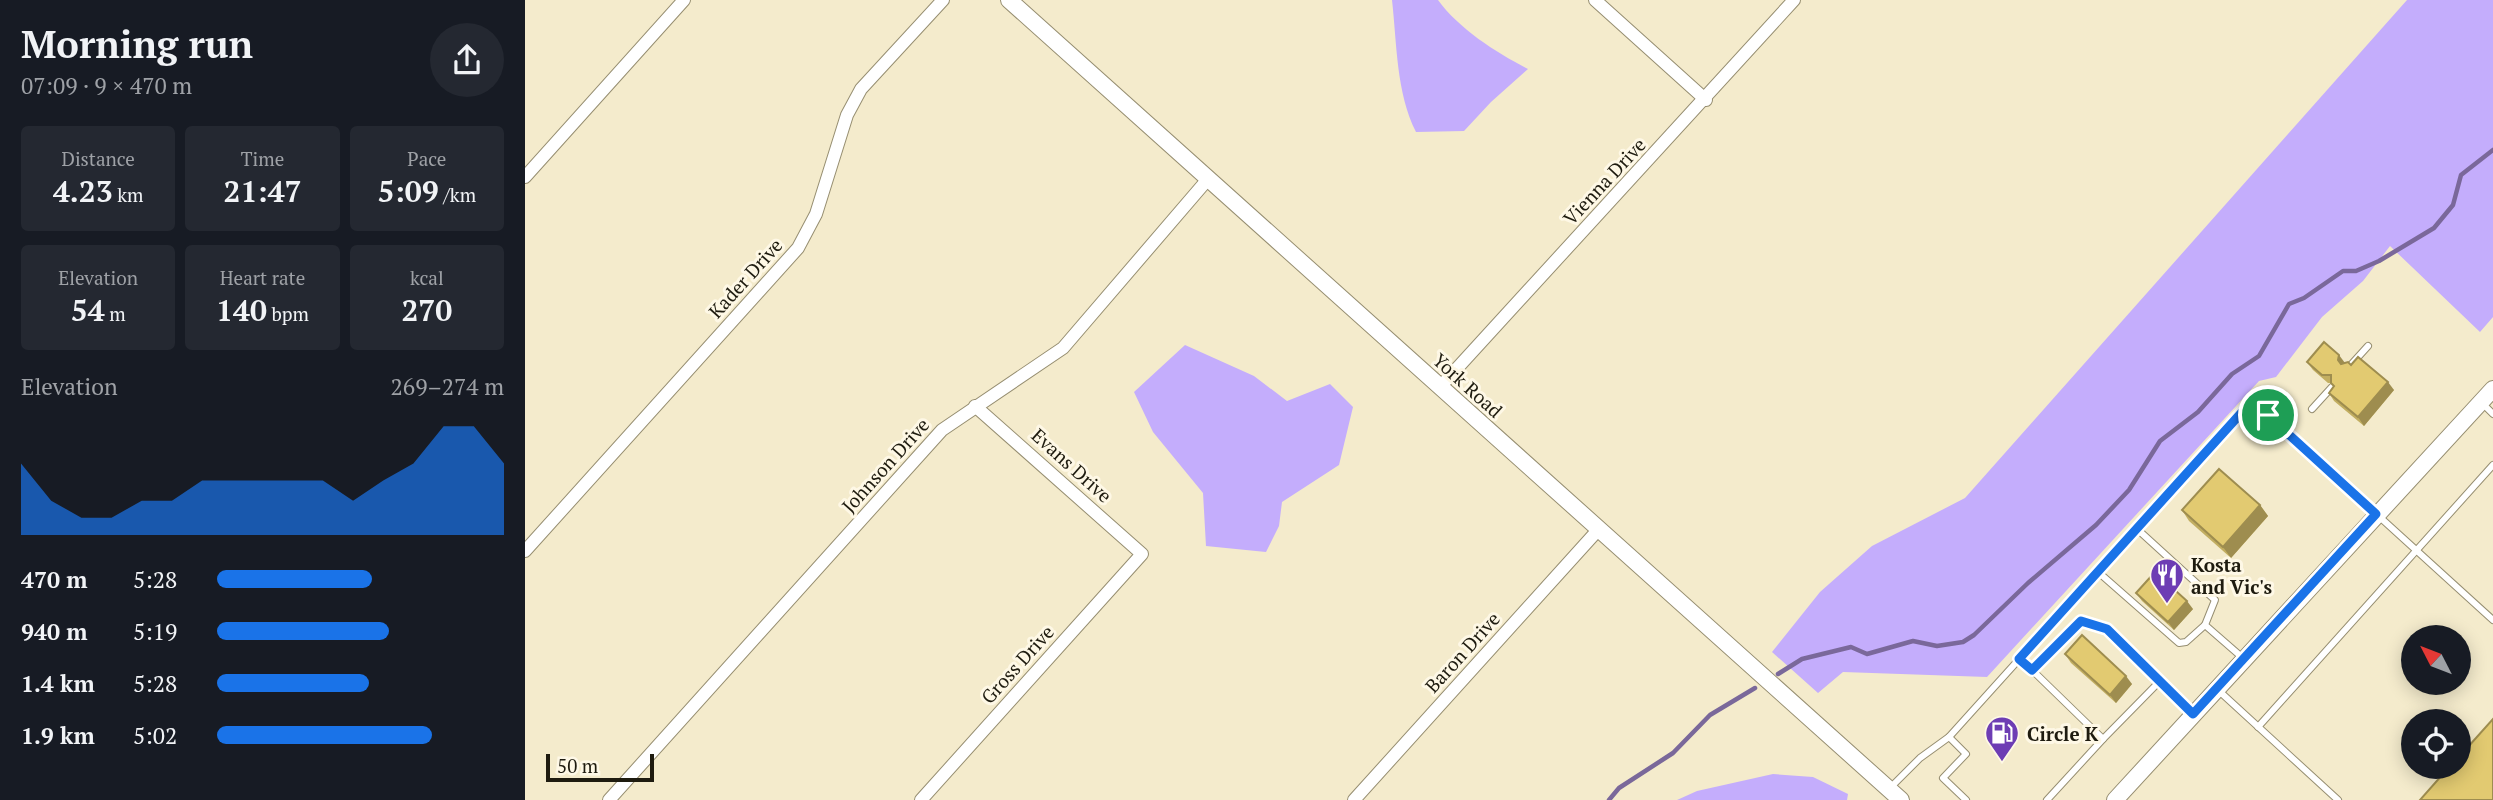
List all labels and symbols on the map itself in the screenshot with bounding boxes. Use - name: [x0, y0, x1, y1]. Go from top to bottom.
- street label: Vienna Drive: [1557, 132, 1651, 230]
- street label: Kader Drive: [703, 233, 787, 323]
- street label: York Road: [1428, 347, 1508, 423]
- pin: [2238, 385, 2298, 445]
- street label: Johnson Drive: [836, 412, 934, 518]
- street label: Evans Drive: [1027, 422, 1117, 508]
- place label: Kosta and Vic's: [2191, 552, 2272, 599]
- restaurant icon: Kosta and Vic's: [2148, 556, 2186, 605]
- street label: Baron Drive: [1419, 606, 1505, 698]
- street label: Gross Drive: [975, 619, 1059, 709]
- north arrow: [2401, 625, 2471, 695]
- fuel station icon: Circle K: [1983, 714, 2021, 763]
- place label: Circle K: [2027, 721, 2099, 746]
- scale bar: [546, 751, 655, 783]

